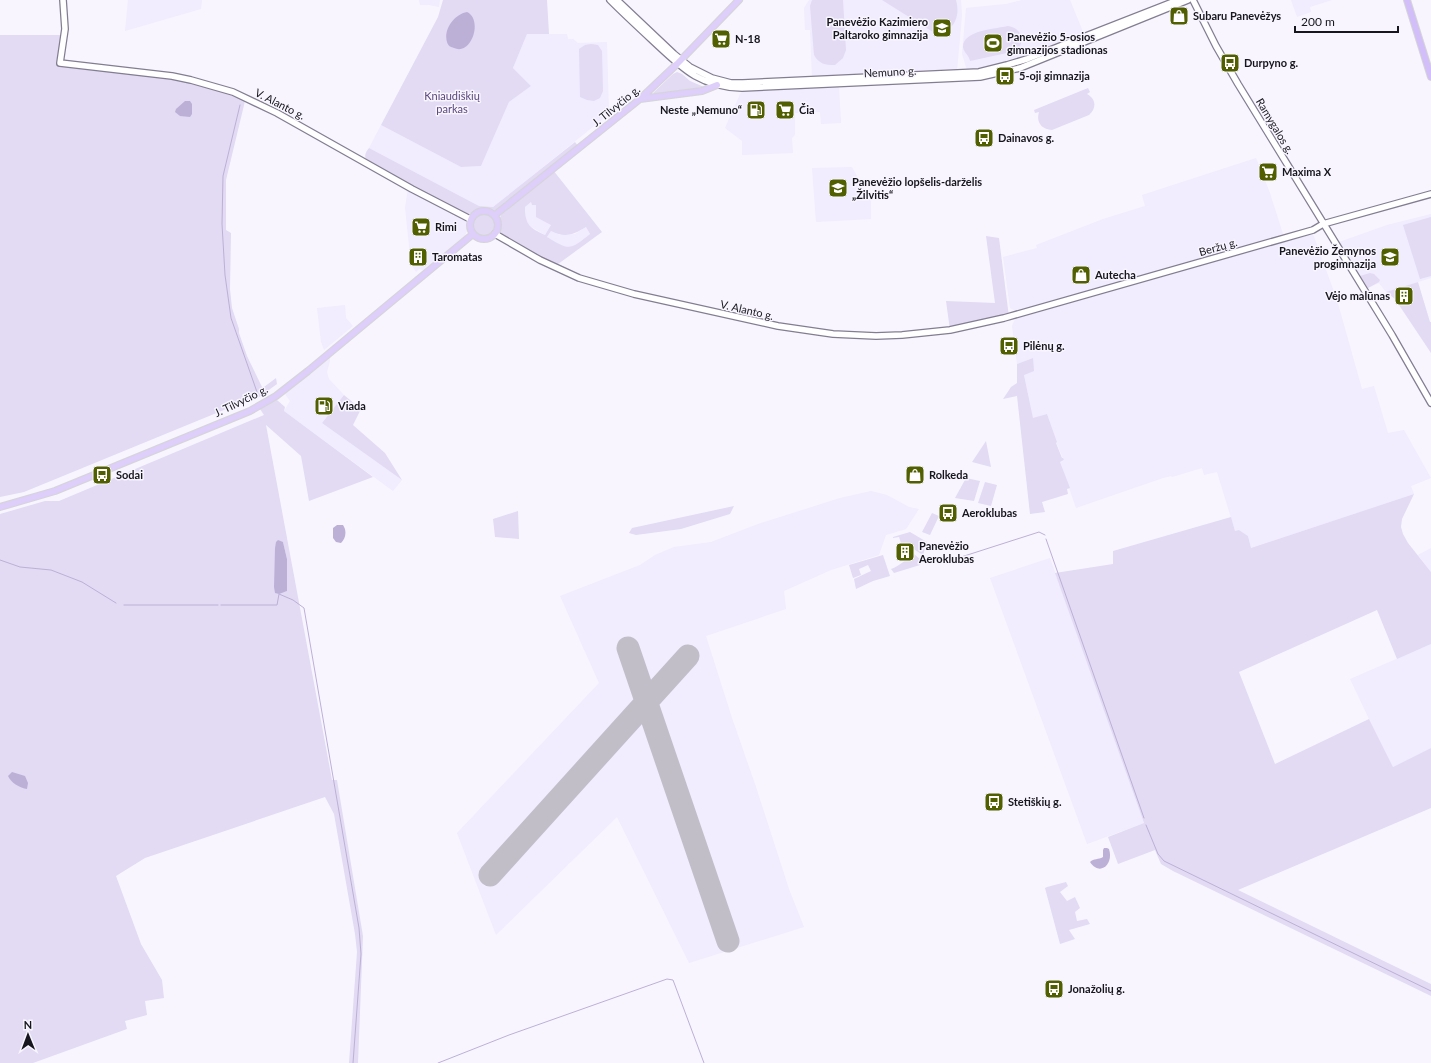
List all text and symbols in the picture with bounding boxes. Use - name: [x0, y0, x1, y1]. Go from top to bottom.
- shop icon: Subaru Panevėžys: [1168, 5, 1190, 27]
- scale bar: [1295, 8, 1398, 34]
- place label: Subaru Panevėžys: [1193, 9, 1281, 22]
- text: 200 m: [1301, 14, 1335, 29]
- place label: Panevėžio Kazimiero Paltaroko gimnazija: [826, 15, 928, 41]
- school or university icon: Panevėžio Kazimiero Paltaroko gimnazija: [931, 17, 953, 39]
- supermarket icon: N-18: [710, 28, 732, 50]
- place label: Panevėžio 5-osios gimnazijos stadionas: [1007, 30, 1108, 56]
- place label: N-18: [735, 32, 760, 45]
- sports icon: Panevėžio 5-osios gimnazijos stadionas: [982, 32, 1004, 54]
- bus stop icon: Durpyno g.: [1219, 52, 1241, 74]
- place label: Durpyno g.: [1244, 56, 1298, 69]
- street label: Nemuno g.: [863, 64, 917, 79]
- bus stop icon: 5-oji gimnazija: [994, 65, 1016, 87]
- place label: 5-oji gimnazija: [1019, 69, 1090, 82]
- street label: J. Tilvyčio g.: [589, 82, 642, 129]
- street label: V. Alanto g.: [253, 85, 307, 122]
- park label: Kniaudiškių parkas: [424, 89, 480, 115]
- street label: Ramygalos g.: [1254, 96, 1297, 156]
- fuel station icon: Neste „Nemuno“: [745, 99, 767, 121]
- supermarket icon: Čia: [774, 99, 796, 121]
- place label: Neste „Nemuno“: [660, 103, 742, 116]
- place label: Čia: [799, 103, 815, 116]
- bus stop icon: Dainavos g.: [973, 127, 995, 149]
- place label: Dainavos g.: [998, 131, 1055, 144]
- supermarket icon: Maxima X: [1257, 161, 1279, 183]
- place label: Maxima X: [1282, 165, 1332, 178]
- place label: Panevėžio lopšelis-darželis „Žilvitis“: [852, 175, 982, 201]
- school or university icon: Panevėžio lopšelis-darželis „Žilvitis“: [827, 177, 849, 199]
- supermarket icon: Rimi: [410, 216, 432, 238]
- place label: Rimi: [435, 220, 457, 233]
- street label: Beržų g.: [1197, 235, 1238, 258]
- place label: Panevėžio Žemynos progimnazija: [1279, 244, 1376, 270]
- building icon: Taromatas: [407, 246, 429, 268]
- school or university icon: Panevėžio Žemynos progimnazija: [1379, 246, 1401, 268]
- place label: Taromatas: [432, 250, 483, 263]
- shop icon: Autecha: [1070, 264, 1092, 286]
- place label: Autecha: [1094, 268, 1136, 281]
- building icon: Vėjo malūnas: [1393, 285, 1415, 307]
- place label: Vėjo malūnas: [1324, 289, 1390, 302]
- street label: V. Alanto g.: [719, 297, 775, 322]
- bus stop icon: Pilėnų g.: [998, 335, 1020, 357]
- place label: Pilėnų g.: [1023, 339, 1065, 352]
- street label: J. Tilvyčio g.: [212, 382, 270, 419]
- fuel station icon: Viada: [313, 395, 335, 417]
- place label: Viada: [337, 399, 366, 412]
- bus stop icon: Sodai: [91, 464, 113, 486]
- shop icon: Rolkeda: [904, 464, 926, 486]
- place label: Sodai: [116, 468, 143, 481]
- place label: Rolkeda: [929, 468, 968, 481]
- bus stop icon: Aeroklubas: [937, 502, 959, 524]
- place label: Aeroklubas: [961, 506, 1017, 519]
- place label: Panevėžio Aeroklubas: [918, 539, 974, 565]
- building icon: Panevėžio Aeroklubas: [894, 541, 916, 563]
- bus stop icon: Stetiškių g.: [983, 791, 1005, 813]
- place label: Stetiškių g.: [1008, 795, 1062, 808]
- bus stop icon: Jonažolių g.: [1043, 978, 1065, 1000]
- place label: Jonažolių g.: [1068, 982, 1125, 995]
- north arrow: [8, 1015, 48, 1055]
- text: N: [23, 1018, 32, 1031]

